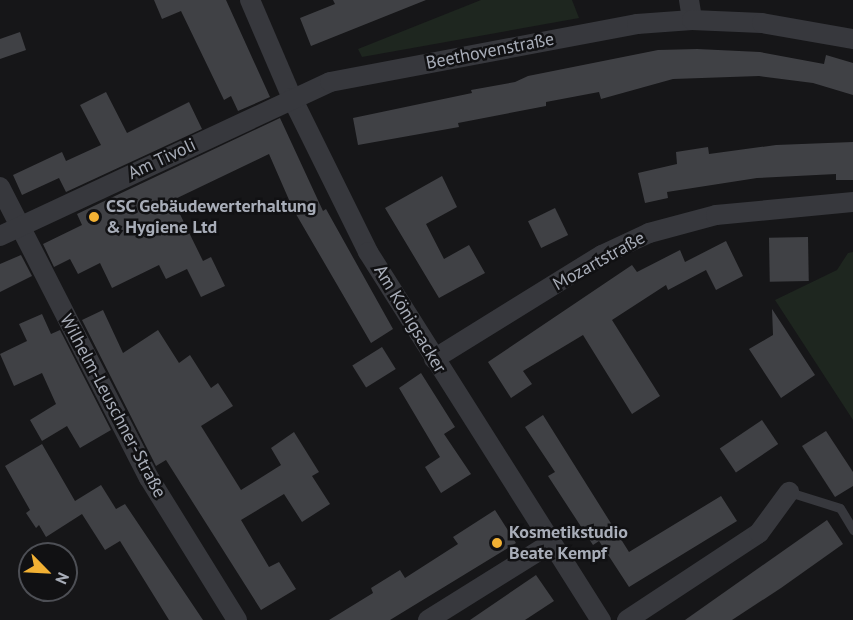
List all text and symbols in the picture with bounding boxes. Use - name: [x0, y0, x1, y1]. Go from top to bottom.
- street label: Beethovenstraße: [424, 28, 556, 74]
- street label: Am Tivoli: [124, 134, 200, 184]
- place label: CSC Gebäudewerterhaltung & Hygiene Ltd: [106, 196, 317, 238]
- marker: CSC Gebäudewerterhaltung & Hygiene Ltd: [87, 210, 101, 224]
- street label: Mozartstraße: [549, 227, 649, 295]
- street label: Am Königsacker: [369, 261, 451, 377]
- street label: Wilhelm-Leuschner-Straße: [55, 310, 171, 502]
- place label: Kosmetikstudio Beate Kempf: [509, 522, 628, 564]
- marker: Kosmetikstudio Beate Kempf: [490, 536, 504, 550]
- north arrow: [18, 542, 78, 602]
- text: N: [51, 570, 74, 587]

